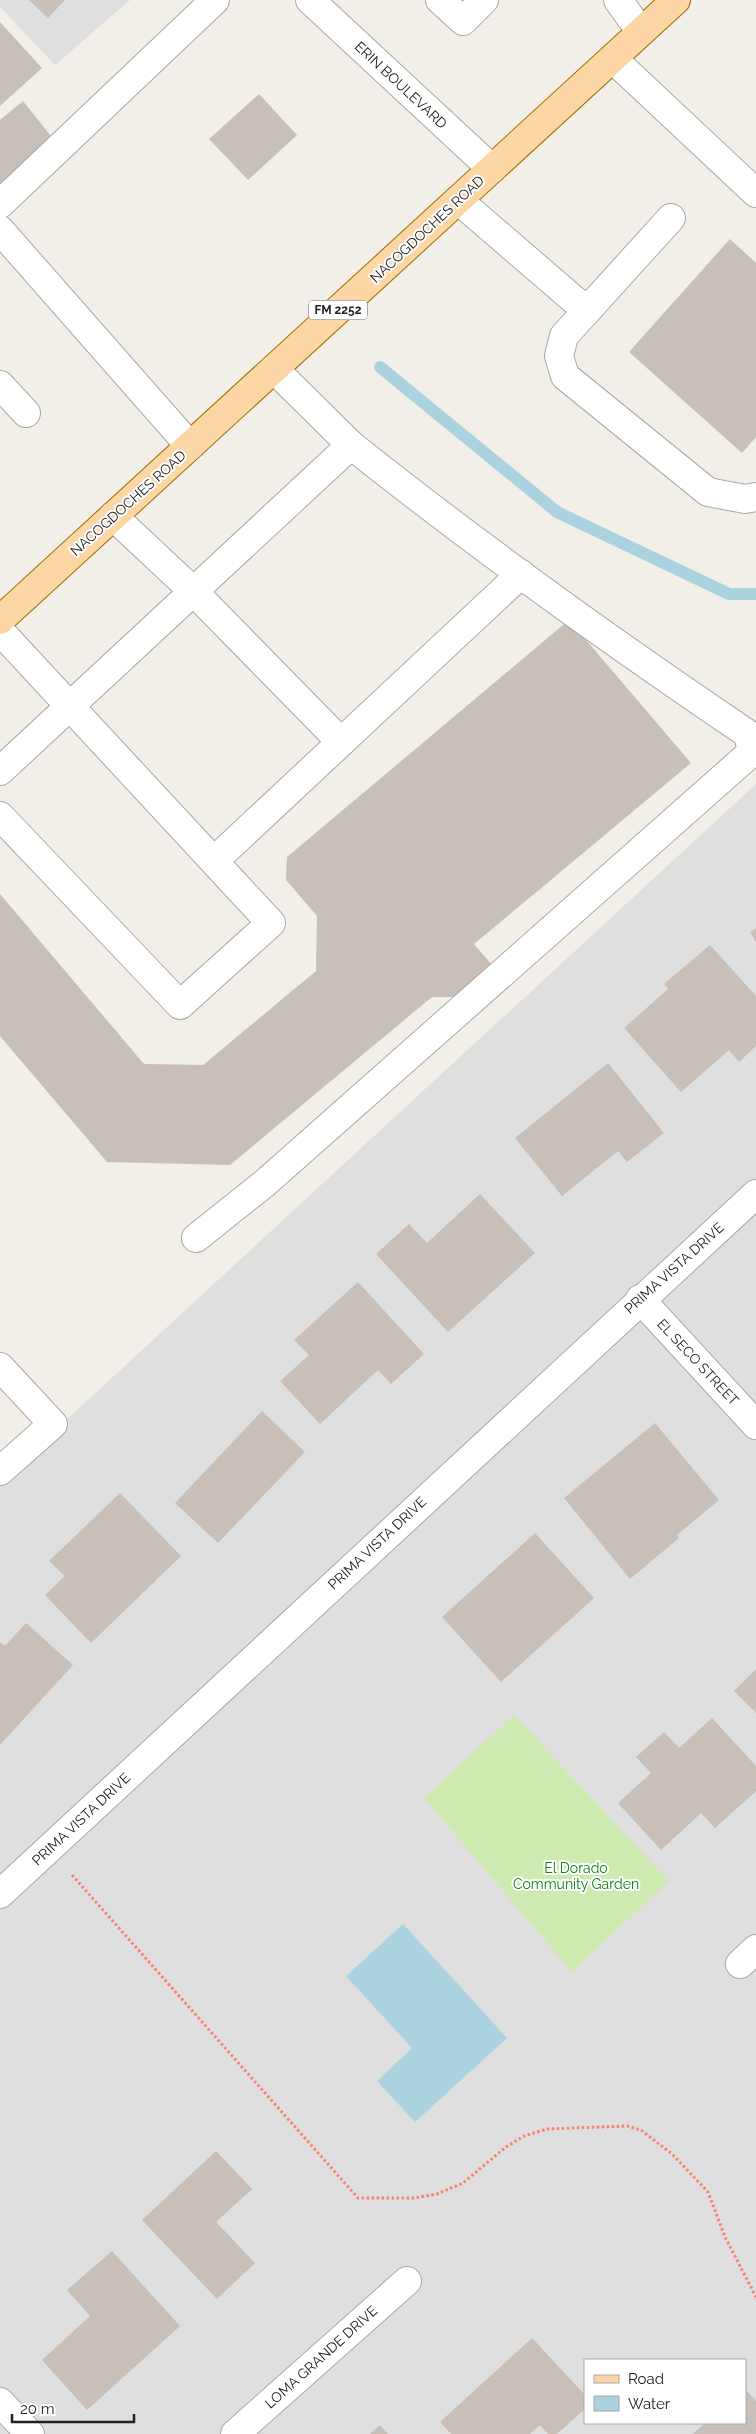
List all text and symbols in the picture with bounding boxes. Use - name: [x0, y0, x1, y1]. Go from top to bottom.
- street label: ERIN BOULEVARD: [352, 38, 450, 132]
- street label: NACOGDOCHES ROAD: [367, 172, 487, 286]
- road number: FM 2252: [309, 300, 367, 320]
- street label: NACOGDOCHES ROAD: [67, 447, 189, 559]
- street label: PRIMA VISTA DRIVE: [621, 1219, 727, 1317]
- street label: EL SECO STREET: [654, 1316, 742, 1409]
- street label: PRIMA VISTA DRIVE: [325, 1493, 429, 1593]
- street label: PRIMA VISTA DRIVE: [29, 1769, 133, 1869]
- park label: El Dorado Community Garden: [513, 1860, 639, 1892]
- street label: LOMA GRANDE DRIVE: [262, 2302, 380, 2412]
- legend: [584, 2359, 746, 2424]
- text: Road: [628, 2370, 664, 2388]
- scale bar: [12, 2392, 135, 2424]
- text: Water: [628, 2395, 671, 2413]
- text: 20 m: [20, 2400, 55, 2418]

